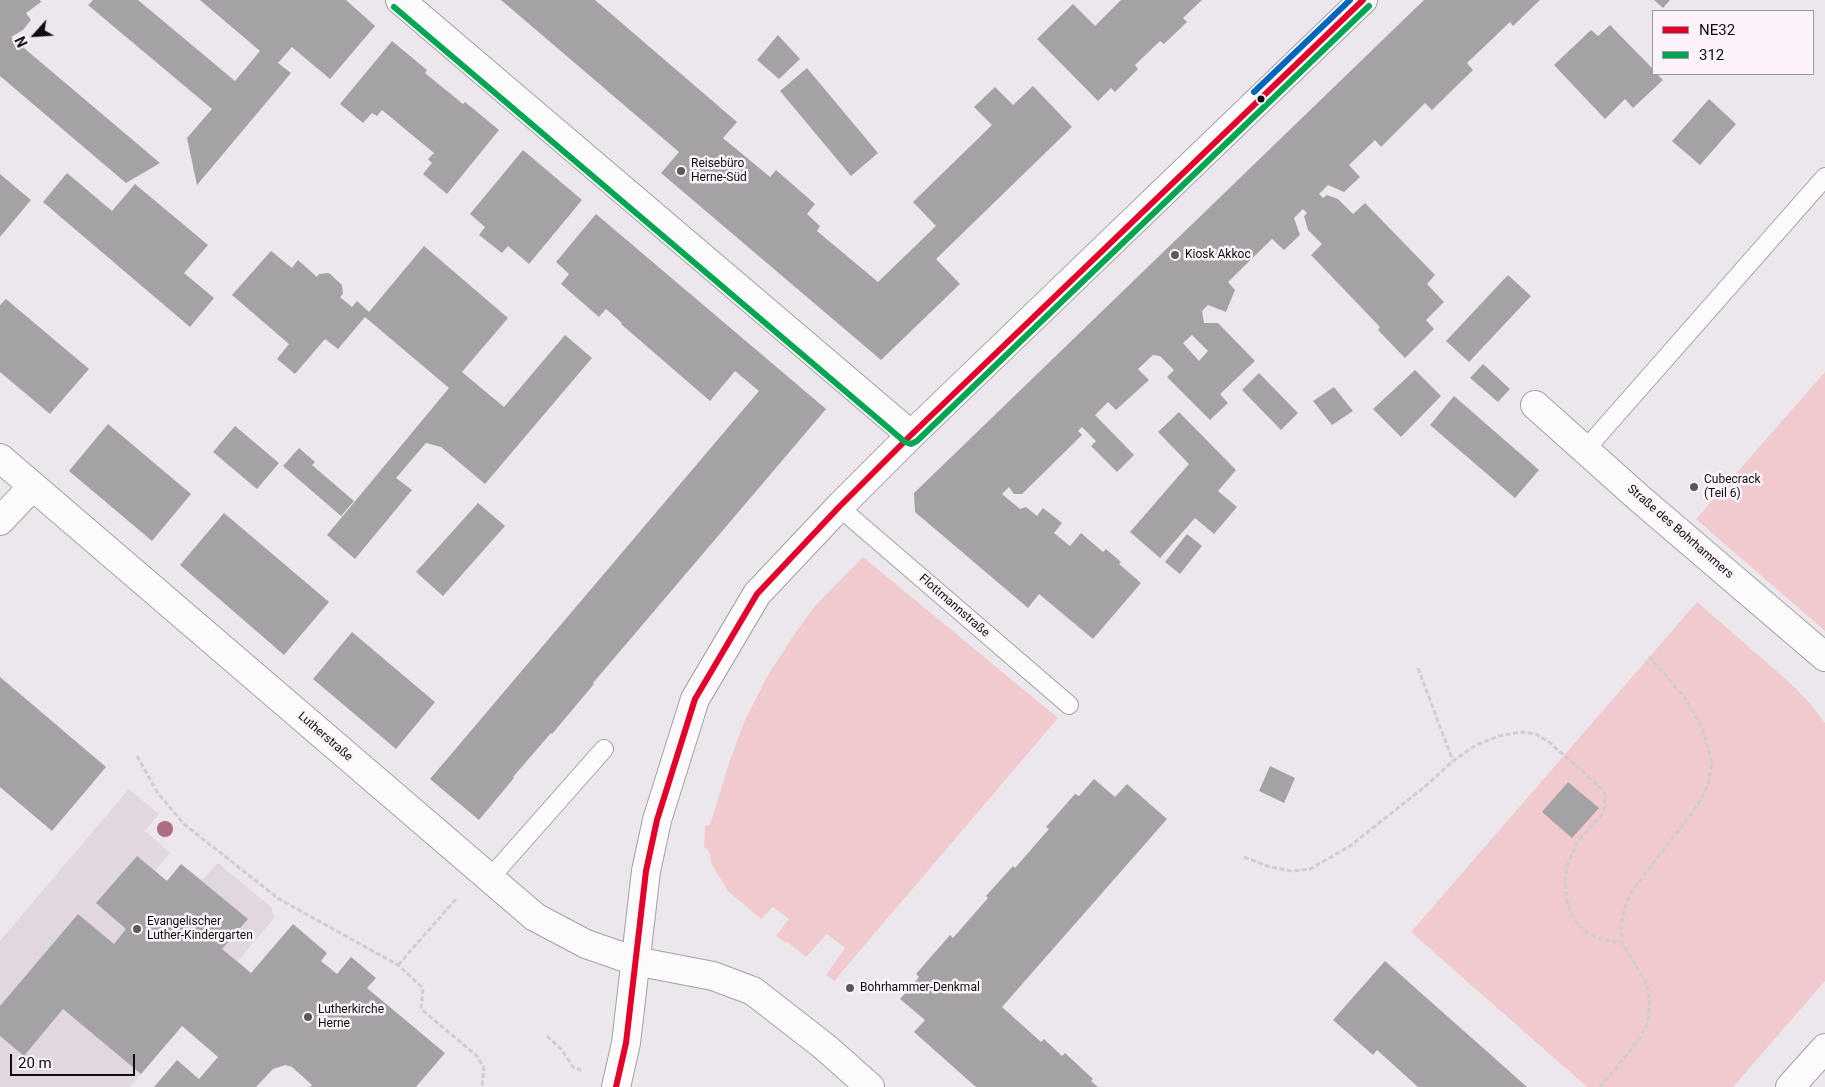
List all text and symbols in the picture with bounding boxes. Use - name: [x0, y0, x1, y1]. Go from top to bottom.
- north arrow: [10, 10, 60, 60]
- legend: [1652, 10, 1815, 75]
- text: NE32: [1699, 21, 1735, 39]
- text: N: [12, 34, 31, 50]
- text: 312: [1699, 46, 1724, 64]
- unlabelled marker: [1256, 94, 1266, 104]
- place label: Reisebüro Herne-Süd: [691, 157, 747, 185]
- marker: Reisebüro Herne-Süd: [675, 165, 687, 177]
- place label: Kiosk Akkoc: [1185, 248, 1251, 262]
- marker: Kiosk Akkoc: [1169, 249, 1181, 261]
- place label: Cubecrack (Teil 6): [1704, 473, 1761, 501]
- marker: Cubecrack (Teil 6): [1688, 481, 1700, 493]
- street label: Straße des Bohrhammers: [1624, 482, 1736, 582]
- street label: Flottmannstraße: [916, 572, 992, 640]
- street label: Lutherstraße: [295, 709, 355, 765]
- place label: Evangelischer Luther-Kindergarten: [147, 915, 253, 943]
- marker: Evangelischer Luther-Kindergarten: [131, 923, 143, 935]
- place label: Bohrhammer-Denkmal: [860, 981, 980, 995]
- marker: Bohrhammer-Denkmal: [844, 982, 856, 994]
- place label: Lutherkirche Herne: [318, 1003, 384, 1031]
- marker: Lutherkirche Herne: [302, 1011, 314, 1023]
- scale bar: [12, 1044, 138, 1076]
- text: 20 m: [18, 1054, 52, 1072]

